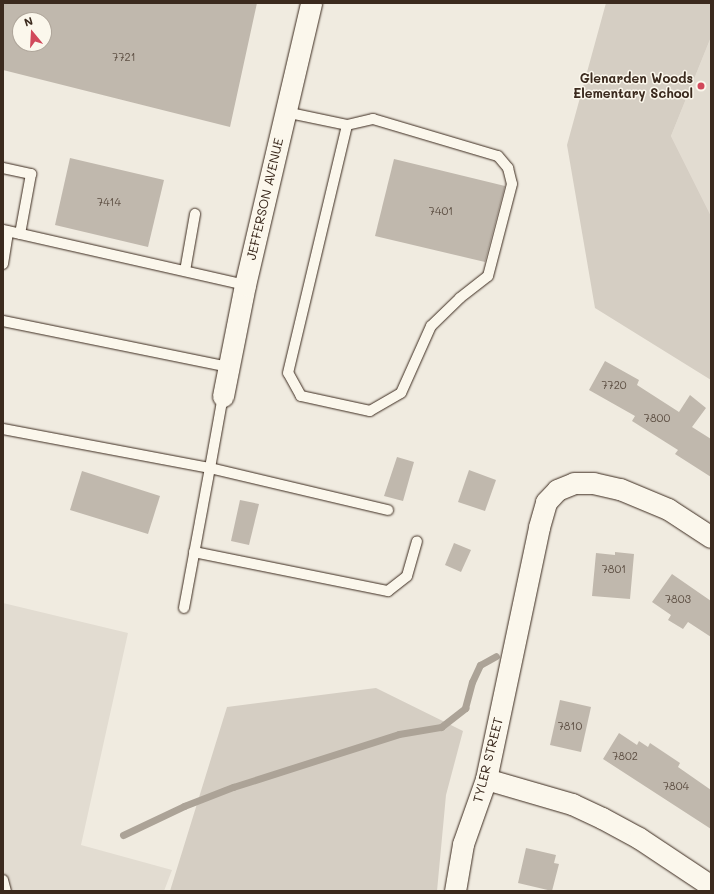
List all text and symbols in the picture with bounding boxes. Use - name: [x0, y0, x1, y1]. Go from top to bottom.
- north arrow: [12, 12, 52, 52]
- text: N: [22, 13, 35, 29]
- house number: 7721: [112, 50, 136, 64]
- place label: Glenarden Woods Elementary School: [573, 71, 693, 102]
- marker: Glenarden Woods Elementary School: [696, 81, 706, 91]
- street label: JEFFERSON AVENUE: [243, 136, 287, 262]
- house number: 7414: [97, 195, 121, 209]
- house number: 7401: [429, 204, 453, 218]
- house number: 7720: [601, 378, 627, 392]
- house number: 7800: [644, 411, 670, 425]
- house number: 7801: [602, 562, 626, 576]
- house number: 7803: [665, 592, 691, 606]
- street label: TYLER STREET: [470, 716, 506, 804]
- house number: 7810: [558, 719, 582, 733]
- house number: 7802: [612, 749, 638, 763]
- house number: 7804: [663, 779, 689, 793]

